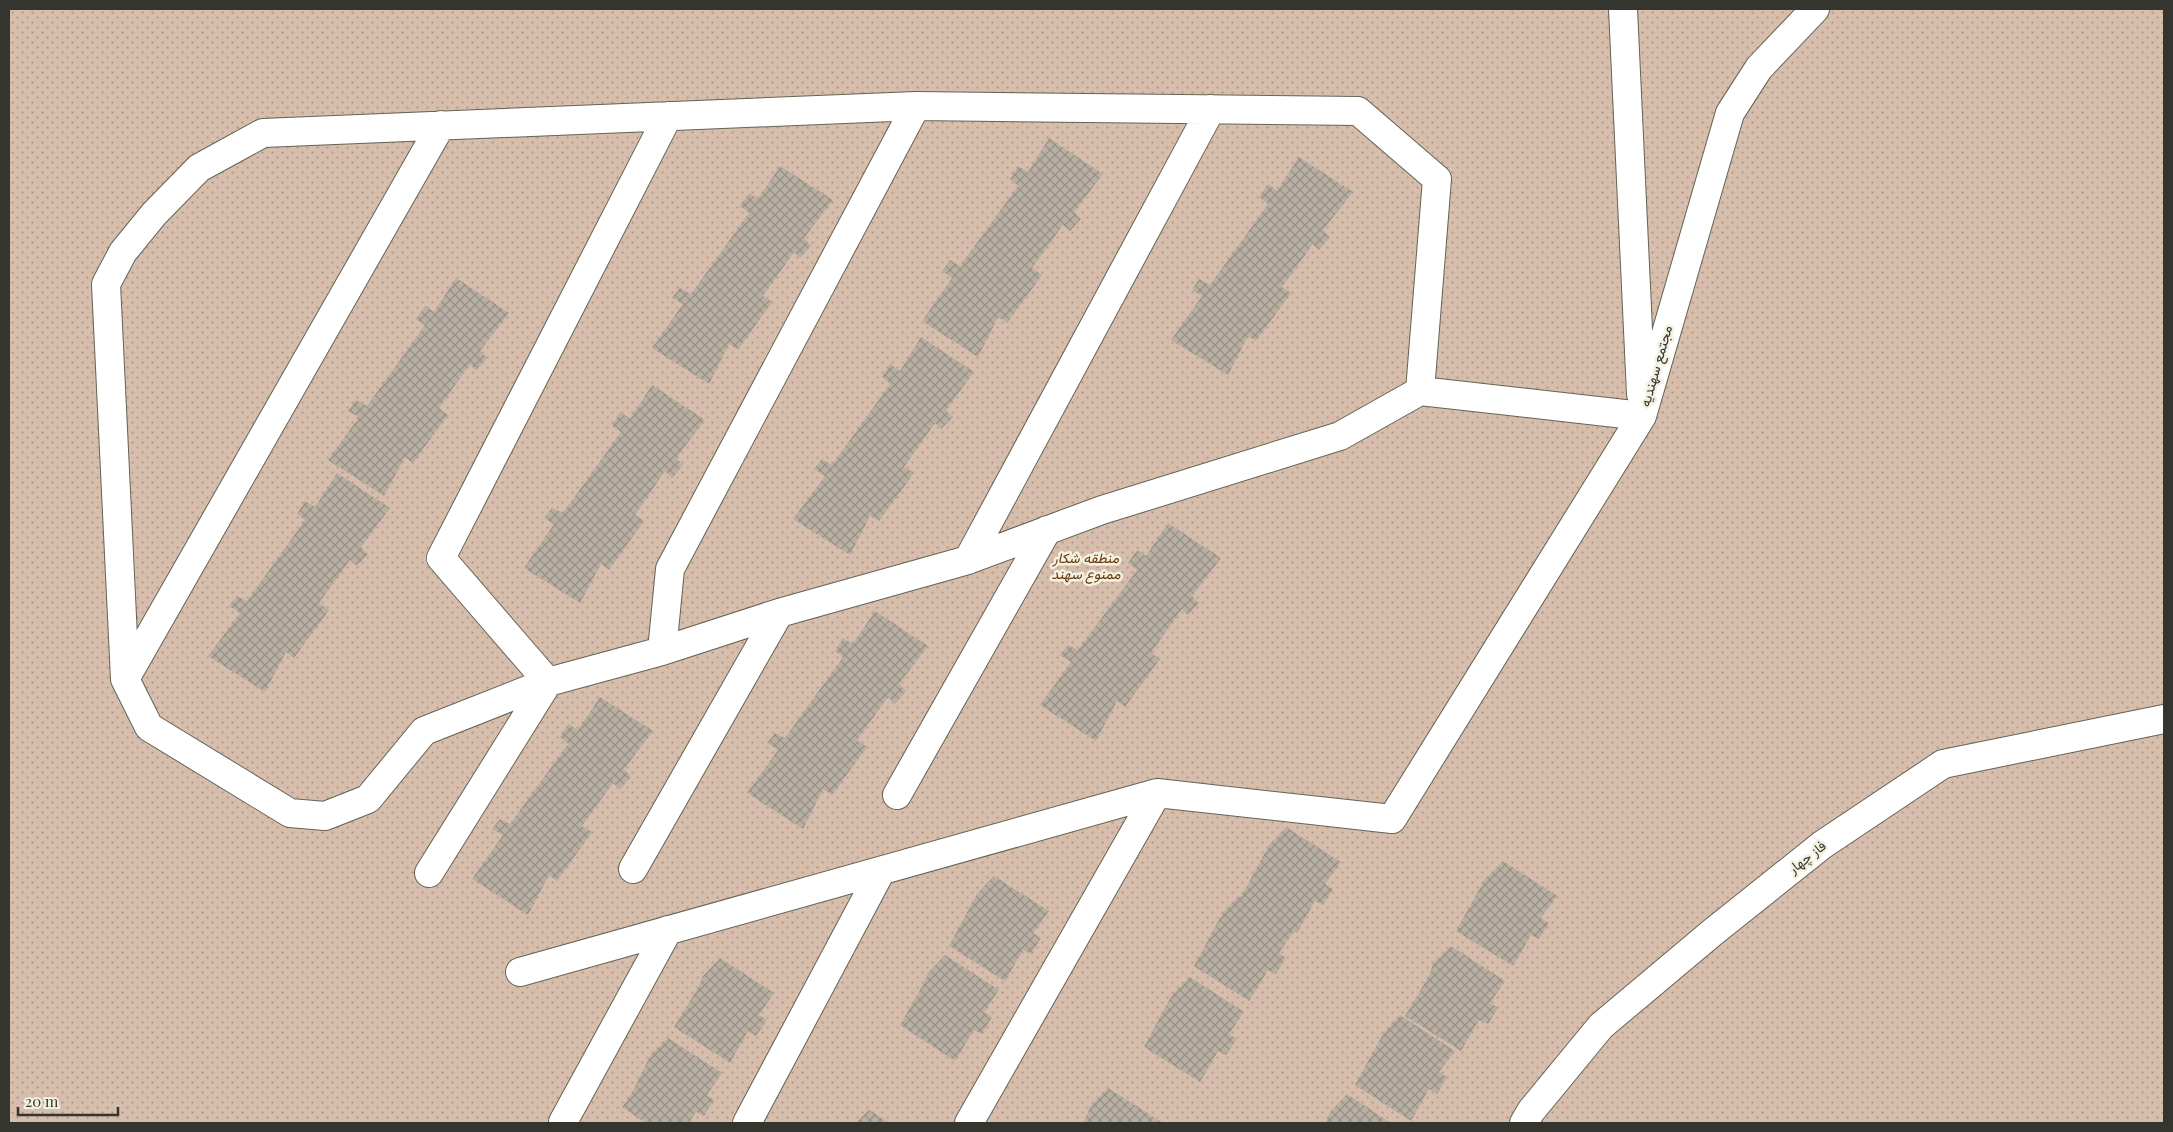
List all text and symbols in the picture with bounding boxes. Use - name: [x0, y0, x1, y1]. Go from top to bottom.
- street label: مجتمع سهندیه: [1635, 323, 1678, 409]
- park label: منطقه شکار ممنوع سهند: [1052, 548, 1121, 584]
- street label: فاز چهار: [1783, 836, 1830, 879]
- scale bar: [18, 1084, 118, 1116]
- text: 20 m: [25, 1091, 59, 1111]

